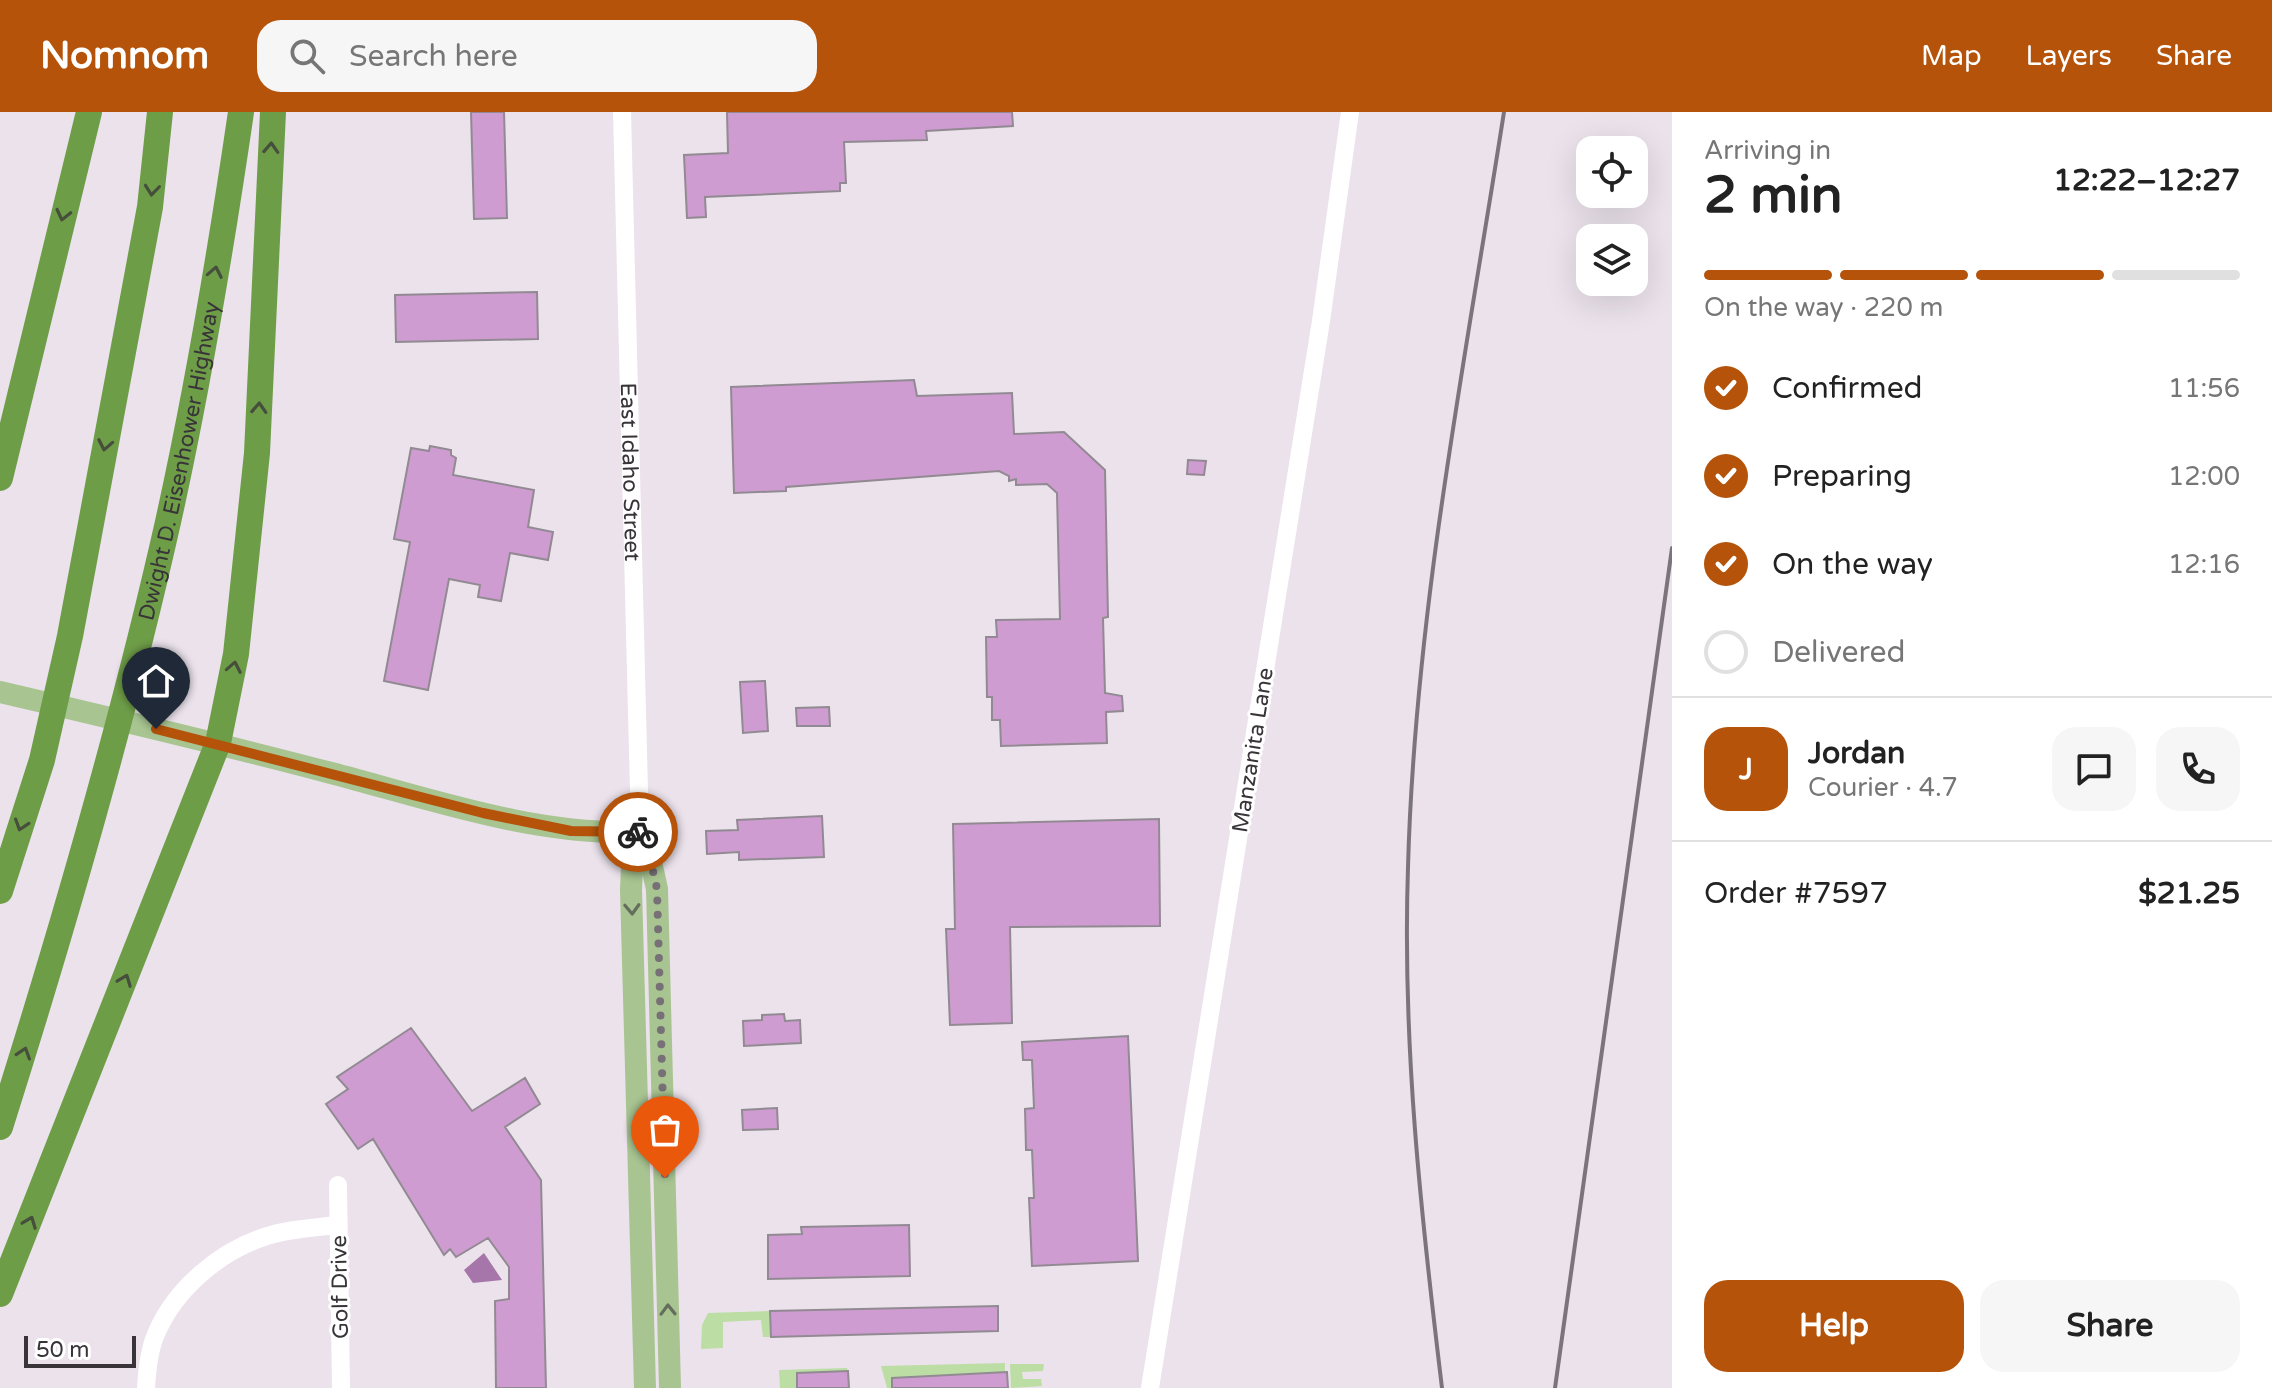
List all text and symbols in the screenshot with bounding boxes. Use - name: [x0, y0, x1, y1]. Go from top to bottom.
- search box: [257, 20, 817, 92]
- text: Nomnom: [40, 33, 209, 79]
- icon: search: [285, 34, 329, 78]
- text: Search here: [349, 38, 518, 75]
- text: Map: [1921, 39, 1982, 73]
- text: Layers: [2026, 39, 2112, 73]
- text: Share: [2156, 39, 2232, 73]
- text: Arriving in: [1704, 135, 1831, 166]
- map controls: [1576, 136, 1648, 296]
- button: locate: [1576, 136, 1648, 208]
- one-way arrow: [263, 141, 280, 154]
- text: 12:22–12:27: [2053, 162, 2240, 199]
- text: 2 min: [1704, 164, 1843, 227]
- one-way arrow: [144, 184, 161, 197]
- one-way arrow: [55, 207, 72, 221]
- button: layers: [1576, 224, 1648, 296]
- one-way arrow: [206, 265, 223, 279]
- text: On the way · 220 m: [1704, 292, 1943, 323]
- street label: Dwight D. Eisenhower Highway: [133, 300, 225, 623]
- icon: check: [1704, 366, 1748, 410]
- text: Confirmed: [1772, 370, 1923, 407]
- text: 11:56: [2168, 373, 2240, 404]
- street label: East Idaho Street: [615, 382, 645, 561]
- one-way arrow: [250, 401, 267, 414]
- one-way arrow: [97, 438, 114, 452]
- icon: check: [1704, 454, 1748, 498]
- text: Preparing: [1772, 458, 1912, 495]
- text: 12:00: [2168, 461, 2240, 492]
- icon: check: [1704, 542, 1748, 586]
- text: On the way: [1772, 546, 1933, 583]
- text: 12:16: [2168, 549, 2240, 580]
- text: Delivered: [1772, 634, 1906, 671]
- pin: [122, 647, 190, 729]
- icon: home: [134, 659, 178, 703]
- one-way arrow: [225, 660, 242, 674]
- street label: Manzanita Lane: [1227, 666, 1279, 834]
- button: chat: [2052, 727, 2136, 811]
- button: phone: [2156, 727, 2240, 811]
- text: Jordan: [1808, 735, 1905, 772]
- text: J: [1739, 751, 1753, 788]
- text: Courier · 4.7: [1808, 772, 1958, 803]
- courier: [598, 792, 678, 872]
- icon: bike: [616, 810, 660, 854]
- one-way arrow: [14, 818, 30, 831]
- text: Order #7597: [1704, 875, 1888, 912]
- text: $21.25: [2138, 875, 2240, 912]
- one-way arrow: [623, 903, 641, 916]
- one-way arrow: [115, 974, 132, 988]
- one-way arrow: [14, 1047, 30, 1061]
- pin: [631, 1096, 699, 1178]
- icon: bag: [643, 1108, 687, 1152]
- one-way arrow: [20, 1216, 36, 1230]
- street label: Golf Drive: [326, 1235, 354, 1339]
- button: Help: [1704, 1280, 1964, 1372]
- button: Share: [1980, 1280, 2240, 1372]
- one-way arrow: [659, 1303, 677, 1316]
- scale bar: [24, 1332, 136, 1368]
- text: 50 m: [36, 1337, 90, 1363]

